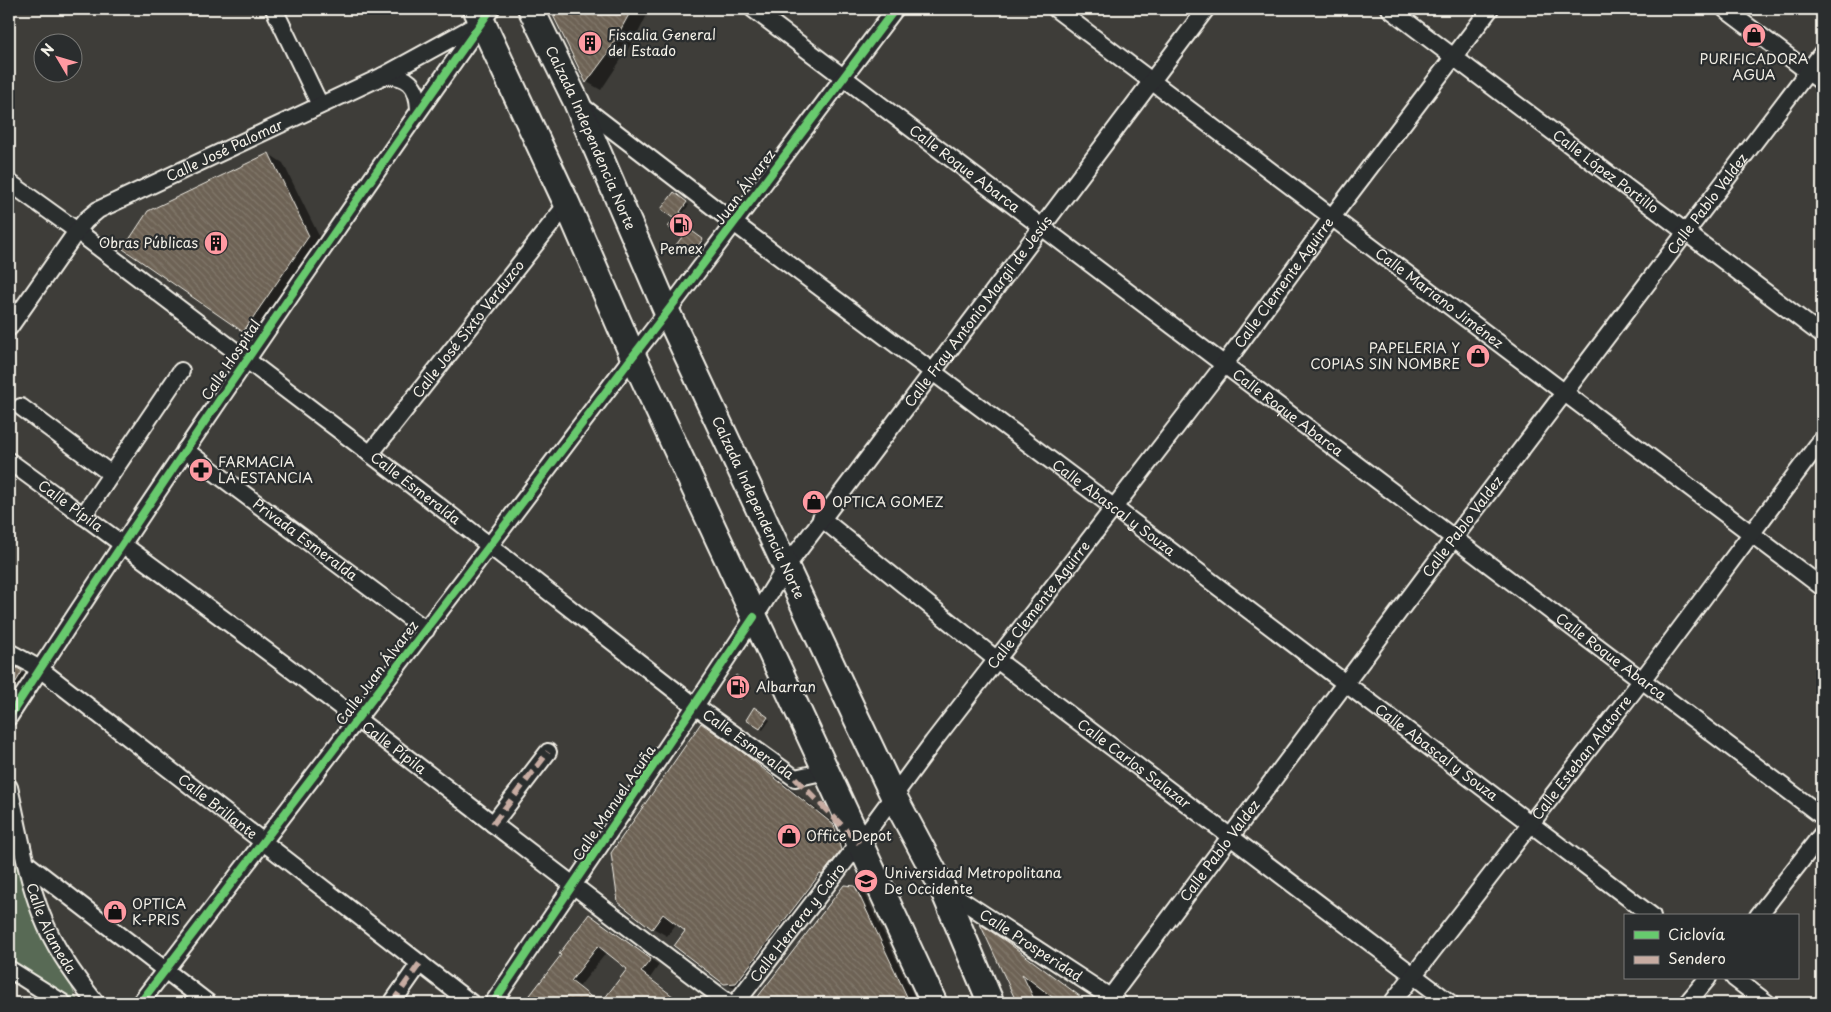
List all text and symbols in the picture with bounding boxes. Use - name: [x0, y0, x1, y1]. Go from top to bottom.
- shop icon: PURIFICADORA AGUA: [1741, 22, 1767, 48]
- place label: Fiscalia General del Estado: [608, 24, 716, 61]
- building icon: Fiscalia General del Estado: [577, 30, 603, 56]
- north arrow: [32, 32, 82, 82]
- text: N: [36, 39, 59, 61]
- street label: Calzada Independencia Norte: [541, 42, 641, 233]
- place label: PURIFICADORA AGUA: [1700, 48, 1809, 85]
- street label: Calle José Palomar: [162, 114, 286, 187]
- street label: Calle Roque Abarca: [905, 119, 1025, 217]
- street label: Calle López Portillo: [1548, 124, 1663, 218]
- street label: Juan Álvarez: [709, 144, 780, 229]
- street label: Calle Pablo Valdez: [1662, 148, 1753, 259]
- street label: Calle Fray Antonio Margil de Jesús: [899, 211, 1057, 411]
- fuel station icon: Pemex: [668, 212, 694, 238]
- street label: Calle Clemente Aguirre: [1229, 213, 1338, 352]
- building icon: Obras Públicas: [203, 230, 229, 256]
- place label: Obras Públicas: [99, 232, 198, 253]
- place label: Pemex: [659, 238, 703, 259]
- street label: Calle Mariano Jiménez: [1371, 242, 1508, 353]
- street label: Calle José Sixto Verduzco: [407, 255, 529, 402]
- street label: Calle Hospital: [196, 315, 265, 404]
- place label: PAPELERIA Y COPIAS SIN NOMBRE: [1310, 337, 1460, 374]
- shop icon: PAPELERIA Y COPIAS SIN NOMBRE: [1465, 343, 1491, 369]
- street label: Calle Roque Abarca: [1228, 364, 1348, 461]
- street label: Calzada Independencia Norte: [707, 412, 810, 602]
- street label: Calle Esmeralda: [366, 447, 466, 530]
- place label: FARMACIA LA ESTANCIA: [218, 451, 313, 488]
- street label: Calle Abascal y Souza: [1048, 454, 1180, 561]
- pharmacy icon: FARMACIA LA ESTANCIA: [188, 457, 214, 483]
- street label: Calle Pablo Valdez: [1417, 471, 1508, 582]
- street label: Calle Pípila: [34, 475, 108, 537]
- shop icon: OPTICA GOMEZ: [801, 489, 827, 515]
- place label: OPTICA GOMEZ: [832, 491, 944, 512]
- street label: Privada Esmeralda: [249, 493, 363, 586]
- street label: Calle Clemente Aguirre: [982, 536, 1095, 673]
- street label: Calle Roque Abarca: [1551, 608, 1671, 705]
- street label: Calle Juan Álvarez: [330, 616, 423, 729]
- fuel station icon: Albarran: [725, 674, 751, 700]
- place label: Albarran: [756, 676, 816, 697]
- street label: Calle Esteban Alatorre: [1526, 691, 1636, 824]
- street label: Calle Abascal y Souza: [1371, 698, 1503, 806]
- street label: Calle Esmeralda: [698, 704, 799, 784]
- street label: Calle Carlos Salazar: [1073, 713, 1196, 814]
- street label: Calle Pípila: [358, 716, 431, 779]
- street label: Calle Manuel Acuña: [567, 740, 660, 865]
- street label: Calle Brillante: [174, 769, 262, 844]
- street label: Calle Pablo Valdez: [1174, 795, 1265, 906]
- shop icon: Office Depot: [776, 823, 802, 849]
- place label: Office Depot: [806, 825, 892, 846]
- street label: Calle Herrera y Cairo: [745, 858, 850, 987]
- place label: Universidad Metropolitana De Occidente: [884, 862, 1062, 899]
- school or university icon: Universidad Metropolitana De Occidente: [853, 868, 879, 894]
- street label: Calle Alameda: [22, 880, 82, 978]
- place label: OPTICA K-PRIS: [132, 893, 186, 930]
- shop icon: OPTICA K-PRIS: [102, 899, 128, 925]
- street label: Calle Prosperidad: [976, 904, 1087, 987]
- legend: [1624, 914, 1798, 980]
- text: Ciclovía: [1668, 922, 1726, 945]
- text: Sendero: [1668, 946, 1726, 969]

